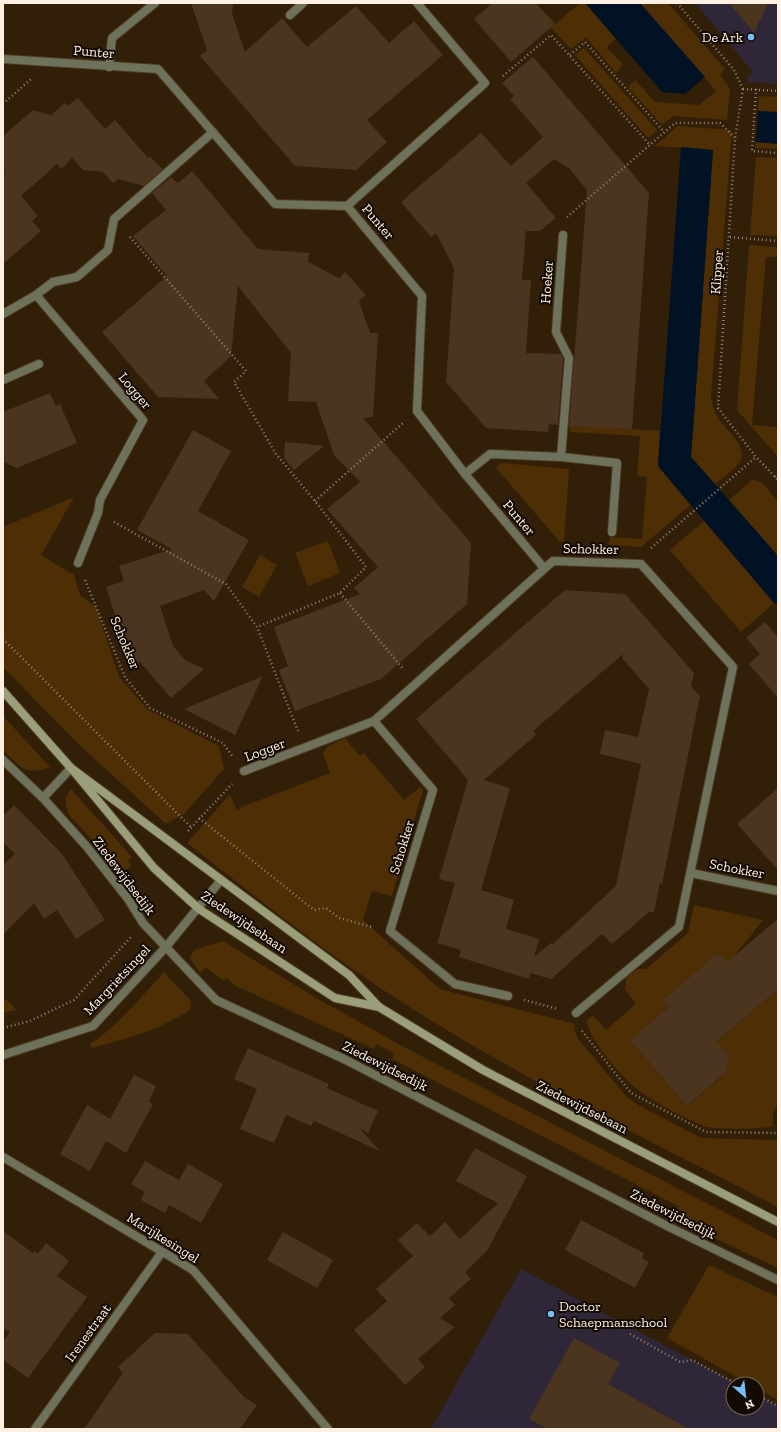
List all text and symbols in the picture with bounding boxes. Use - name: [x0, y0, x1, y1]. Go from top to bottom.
- place label: De Ark: [702, 29, 744, 46]
- marker: De Ark: [746, 32, 756, 42]
- street label: Punter: [73, 42, 116, 62]
- street label: Punter: [358, 201, 398, 243]
- street label: Klipper: [707, 249, 727, 295]
- street label: Hoeker: [537, 260, 557, 304]
- street label: Logger: [115, 369, 155, 413]
- street label: Punter: [499, 497, 539, 539]
- street label: Schokker: [563, 540, 619, 558]
- street label: Schokker: [106, 614, 144, 672]
- street label: Logger: [242, 734, 288, 766]
- street label: Schokker: [386, 818, 418, 876]
- street label: Ziedewijdsedijk: [89, 833, 159, 919]
- street label: Schokker: [708, 855, 766, 883]
- street label: Ziedewijdsebaan: [198, 887, 290, 957]
- street label: Margrietsingel: [80, 941, 154, 1019]
- street label: Ziedewijdsedijk: [339, 1037, 431, 1095]
- street label: Ziedewijdsebaan: [533, 1077, 631, 1137]
- street label: Ziedewijdsedijk: [627, 1185, 719, 1243]
- street label: Marijkesingel: [124, 1209, 202, 1267]
- place label: Doctor Schaepmanschool: [559, 1298, 667, 1331]
- street label: Irenestraat: [61, 1300, 115, 1365]
- marker: Doctor Schaepmanschool: [546, 1309, 556, 1319]
- north arrow: [725, 1376, 765, 1416]
- text: N: [742, 1397, 756, 1412]

